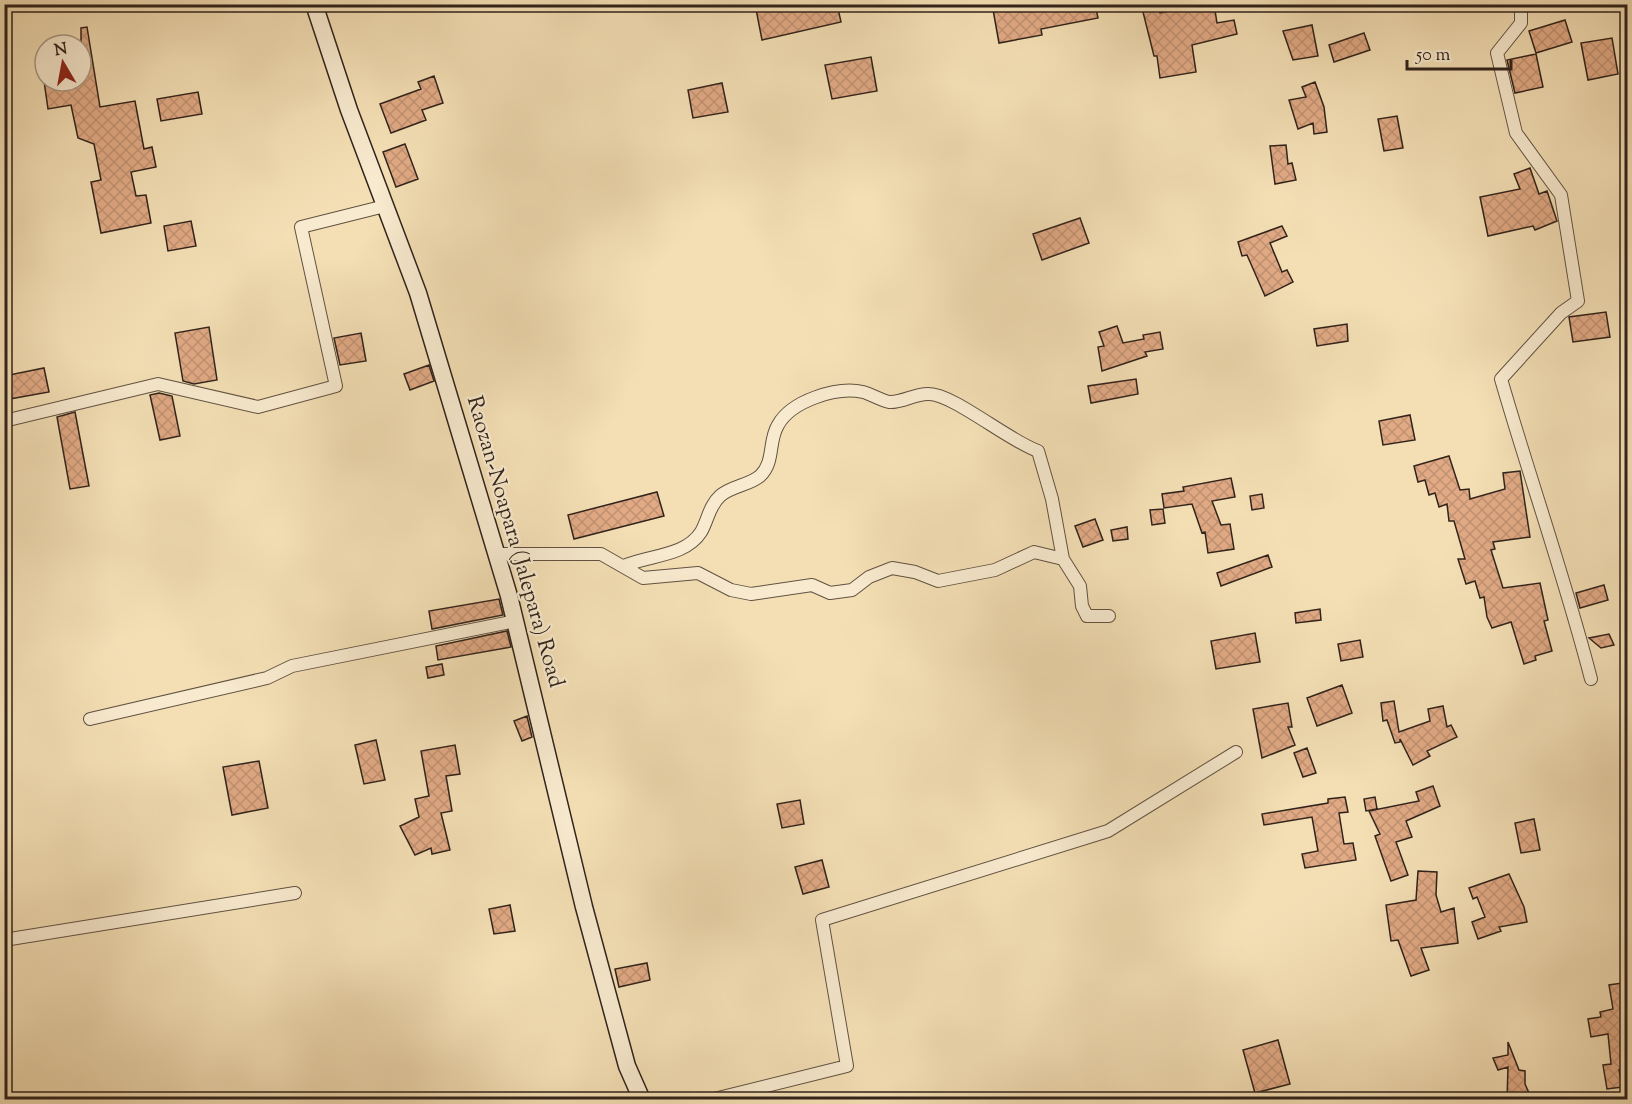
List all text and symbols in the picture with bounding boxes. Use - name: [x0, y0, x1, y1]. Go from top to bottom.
- north arrow: [33, 33, 93, 93]
- scale bar: [1407, 33, 1510, 71]
- text: N: [53, 38, 69, 63]
- text: 50 m: [1415, 43, 1451, 69]
- street label: Raozan-Noapara (Jalepara) Road: [457, 392, 571, 692]

